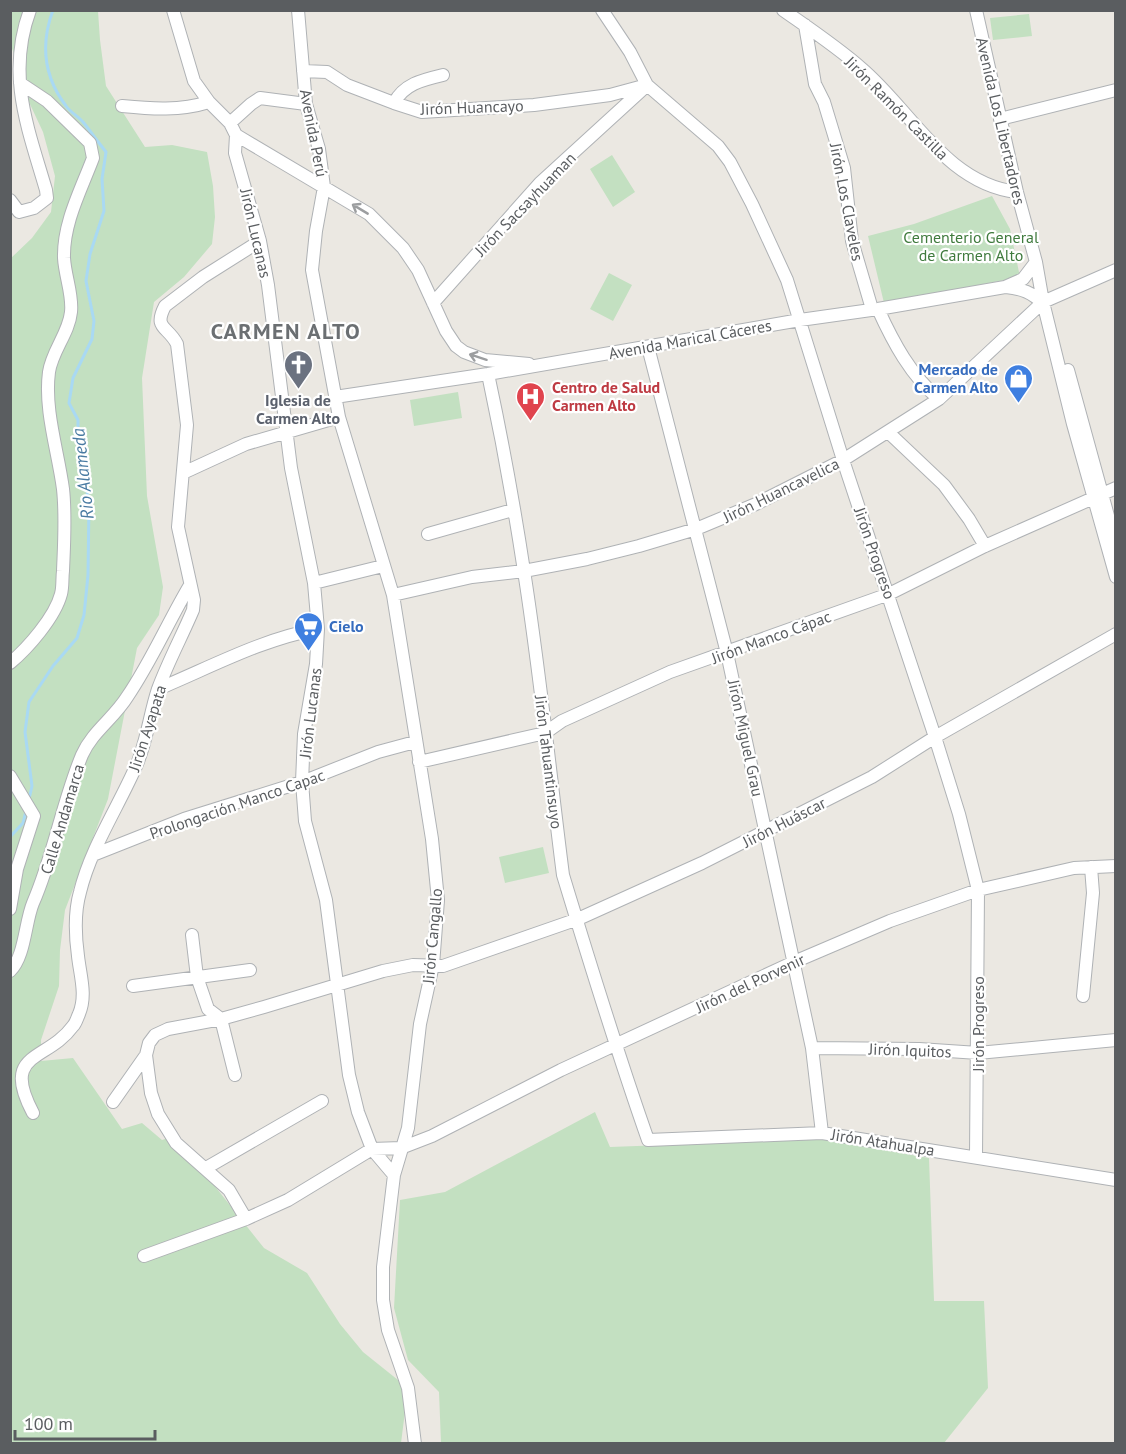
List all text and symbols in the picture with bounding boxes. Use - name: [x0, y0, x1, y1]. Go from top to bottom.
- street label: Avenida Los Libertadores: [972, 35, 1030, 207]
- street label: Jirón Ramón Castilla: [840, 51, 953, 164]
- street label: Avenida Perú: [296, 87, 332, 179]
- street label: Jirón Huancayo: [419, 95, 524, 119]
- street label: Jirón Los Claveles: [826, 140, 868, 263]
- street label: Jirón Sacsayhuaman: [470, 148, 580, 261]
- street label: Jirón Lucanas: [236, 185, 276, 280]
- one-way arrow: [352, 203, 369, 215]
- park label: Cementerio General de Carmen Alto: [903, 227, 1039, 265]
- street label: Avenida Marical Cáceres: [607, 315, 773, 363]
- district label: CARMEN ALTO: [211, 317, 361, 345]
- church icon: Iglesia de Carmen Alto: [282, 348, 314, 390]
- one-way arrow: [469, 351, 488, 362]
- place label: Mercado de Carmen Alto: [914, 359, 998, 397]
- shop icon: Mercado de Carmen Alto: [1003, 362, 1035, 404]
- place label: Centro de Salud Carmen Alto: [552, 377, 660, 415]
- hospital icon: Centro de Salud Carmen Alto: [515, 380, 547, 422]
- place label: Iglesia de Carmen Alto: [256, 390, 340, 428]
- water label: Rio Alameda: [66, 427, 99, 521]
- street label: Jirón Huancavelica: [719, 453, 842, 527]
- street label: Jirón Progreso: [850, 503, 900, 602]
- street label: Jirón Manco Cápac: [707, 606, 834, 668]
- supermarket icon: Cielo: [292, 610, 324, 652]
- place label: Cielo: [329, 616, 364, 636]
- street label: Jirón Lucanas: [294, 666, 326, 760]
- street label: Jirón Miguel Grau: [724, 677, 768, 798]
- street label: Jirón Ayapata: [123, 682, 170, 775]
- street label: Jirón Tahuantinsuyo: [531, 693, 567, 830]
- street label: Calle Andamarca: [36, 761, 88, 877]
- street label: Prolongación Manco Capac: [147, 765, 327, 843]
- street label: Jirón Huáscar: [738, 792, 829, 852]
- street label: Jirón Cangallo: [418, 887, 446, 986]
- street label: Jirón del Porvenir: [691, 949, 808, 1017]
- street label: Jirón Progreso: [968, 976, 988, 1073]
- street label: Jirón Iquitos: [867, 1039, 952, 1061]
- street label: Jirón Atahualpa: [829, 1124, 936, 1160]
- scale bar: [15, 1403, 154, 1441]
- text: 100 m: [24, 1412, 73, 1435]

